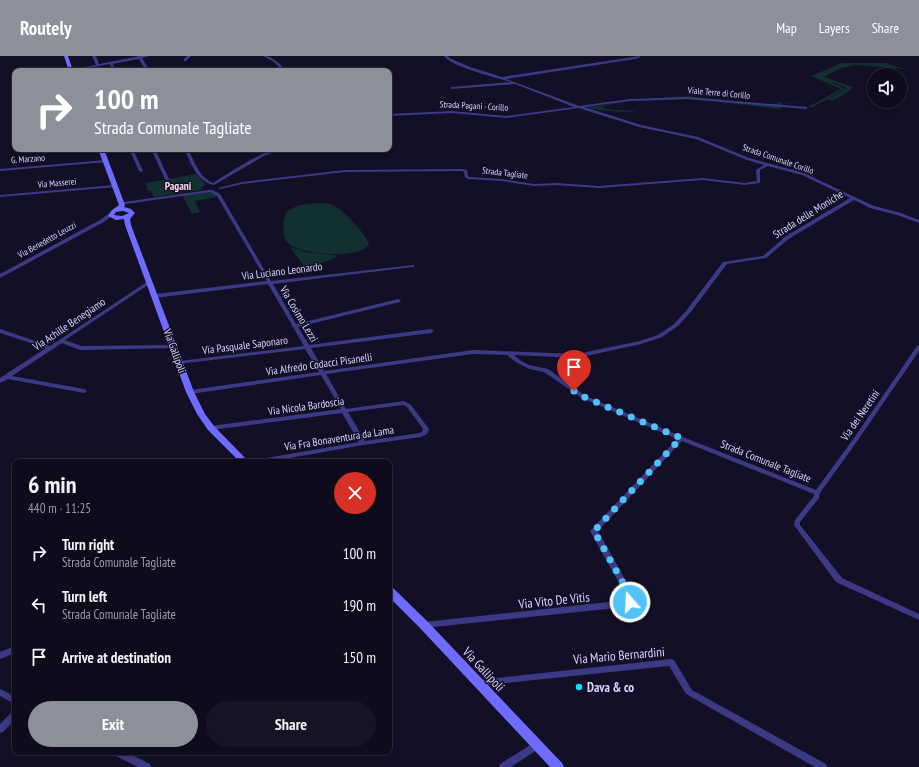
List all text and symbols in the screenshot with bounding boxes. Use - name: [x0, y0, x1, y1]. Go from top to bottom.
- text: Routely: [20, 16, 72, 40]
- text: Map: [776, 19, 797, 37]
- text: Layers: [819, 19, 850, 37]
- text: Share: [872, 19, 899, 37]
- map controls: [867, 68, 907, 108]
- button: sound: [867, 68, 907, 108]
- text: 100 m: [94, 80, 158, 117]
- icon: right: [28, 84, 80, 136]
- street label: Viale Terre di Corillo: [686, 84, 751, 101]
- street label: Strada Pagani - Corillo: [439, 98, 509, 113]
- text: Strada Comunale Tagliate: [94, 116, 252, 139]
- street label: Strada Comunale Corillo: [741, 141, 815, 176]
- street label: G. Marzano: [11, 152, 45, 165]
- street label: Strada Tagliate: [482, 164, 529, 181]
- street label: Via Masserei: [36, 175, 77, 190]
- district label: Pagani: [165, 179, 192, 193]
- street label: Strada delle Moniche: [770, 187, 846, 241]
- street label: Via Benedetto Leuzzi: [15, 219, 78, 261]
- street label: Via Luciano Leonardo: [240, 259, 323, 283]
- street label: Via Cosimo Lezzi: [276, 283, 321, 345]
- street label: Via Achille Benegiamo: [29, 294, 108, 354]
- street label: Via Gallipoli: [160, 326, 189, 375]
- street label: Via Pasquale Saponaro: [200, 333, 289, 357]
- street label: Via Alfredo Codacci Pisanelli: [264, 350, 373, 379]
- pin: [557, 350, 591, 391]
- icon: arrive: [563, 356, 585, 378]
- street label: Via dei Neretini: [837, 387, 883, 444]
- street label: Via Nicola Bardoscia: [266, 394, 345, 418]
- street label: Via Fra Bonaventura da Lama: [282, 422, 395, 454]
- street label: Strada Comunale Tagliate: [719, 436, 814, 486]
- text: 6 min: [28, 469, 76, 500]
- button: close: [334, 472, 376, 514]
- text: 440 m · 11:25: [28, 500, 91, 517]
- text: Turn right: [62, 535, 114, 554]
- icon: right: [28, 542, 50, 564]
- text: 100 m: [343, 544, 376, 563]
- text: Strada Comunale Tagliate: [62, 554, 176, 571]
- position arrow: [609, 581, 651, 623]
- text: Turn left: [62, 587, 107, 606]
- street label: Via Vito De Vitis: [517, 588, 590, 613]
- icon: left: [28, 594, 50, 616]
- text: 190 m: [343, 596, 376, 615]
- text: Strada Comunale Tagliate: [62, 606, 176, 623]
- street label: Via Gallipoli: [458, 643, 509, 695]
- street label: Via Mario Bernardini: [572, 643, 666, 668]
- icon: arrive: [28, 646, 50, 668]
- text: Arrive at destination: [62, 648, 171, 667]
- text: 150 m: [343, 648, 376, 667]
- place label: Dava & co: [587, 679, 634, 696]
- marker: Dava & co: [574, 682, 584, 692]
- button: Exit: [28, 701, 198, 747]
- button: Share: [206, 701, 376, 747]

